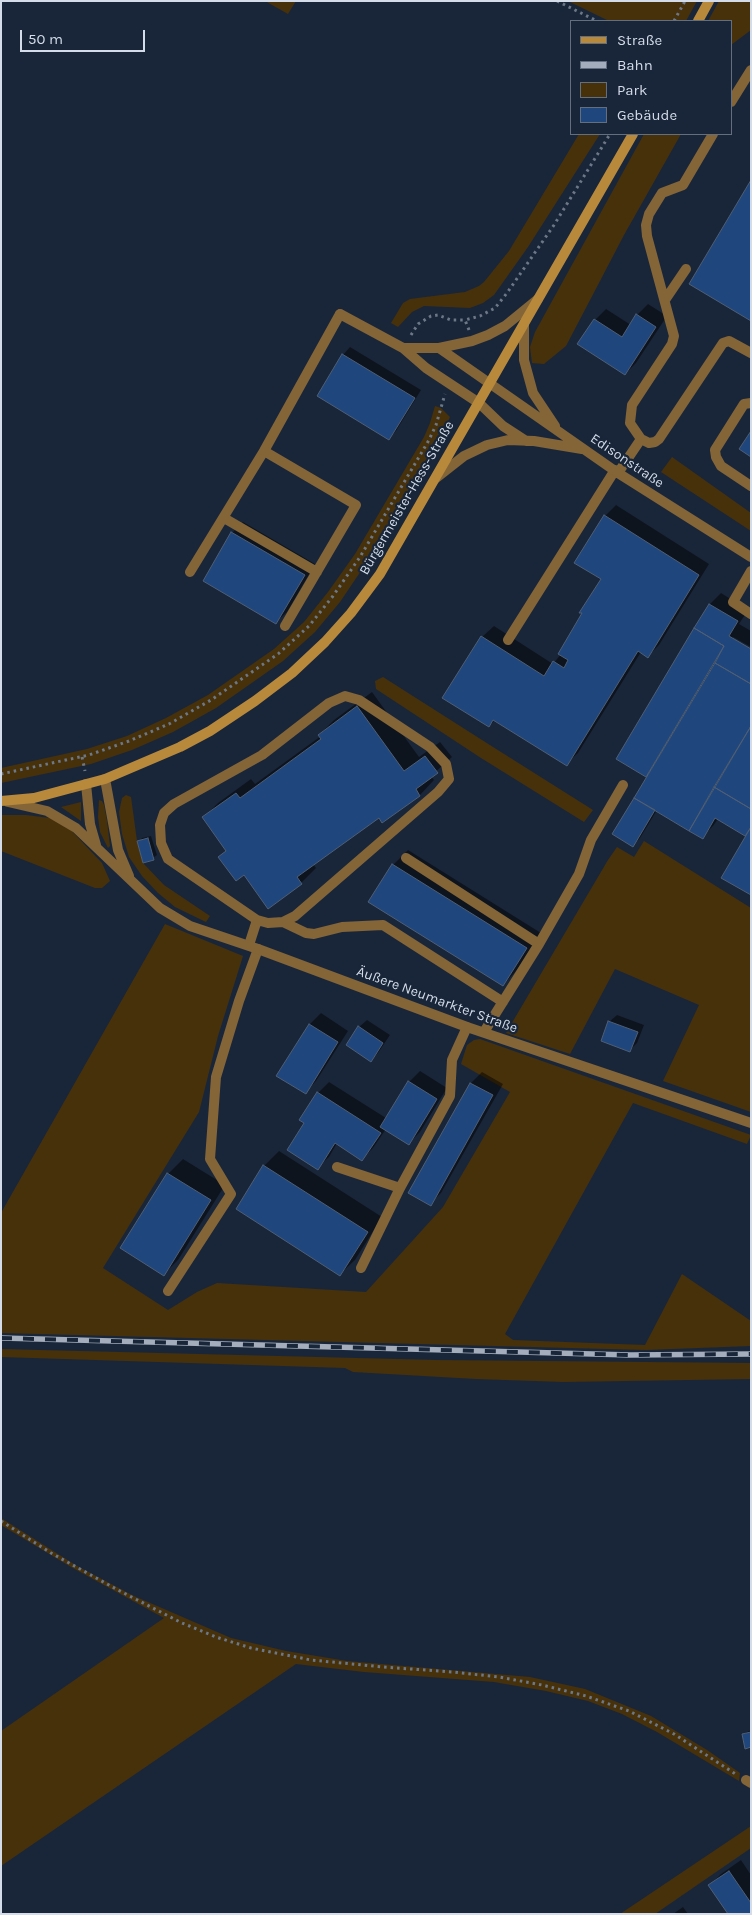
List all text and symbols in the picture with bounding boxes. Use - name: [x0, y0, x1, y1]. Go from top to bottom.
- scale bar: [22, 20, 148, 52]
- legend: [570, 20, 732, 135]
- text: 50 m: [28, 30, 63, 48]
- text: Straße: [617, 31, 662, 49]
- text: Bahn: [617, 56, 653, 74]
- text: Park: [617, 81, 647, 99]
- text: Gebäude: [617, 106, 677, 124]
- street label: Bürgermeister-Hess-Straße: [356, 418, 458, 578]
- street label: Edisonstraße: [587, 430, 667, 492]
- street label: Äußere Neumarkter Straße: [354, 963, 520, 1037]

